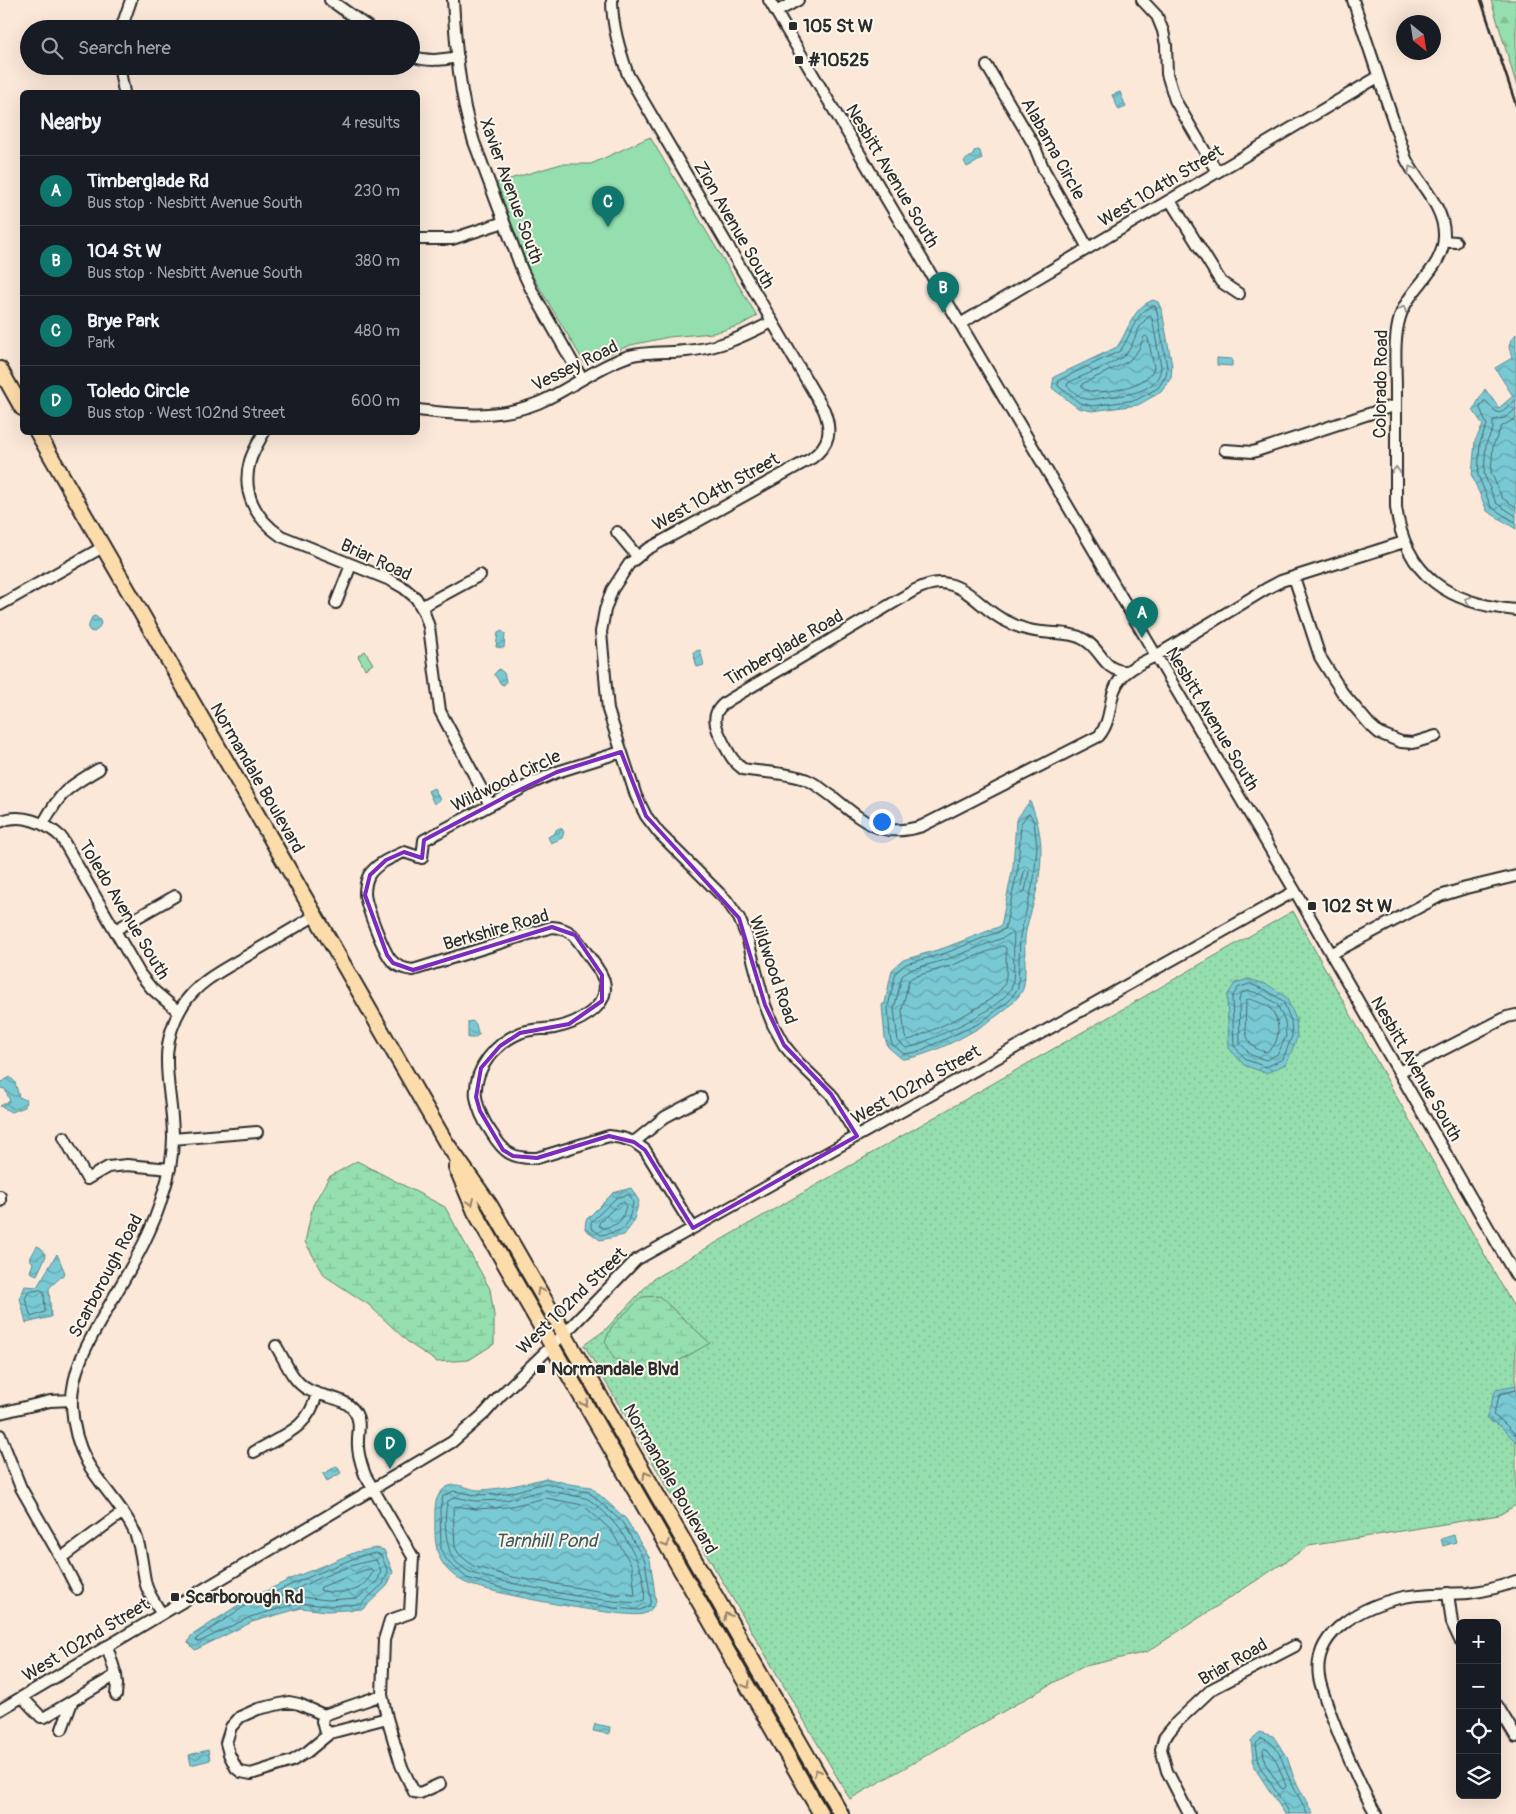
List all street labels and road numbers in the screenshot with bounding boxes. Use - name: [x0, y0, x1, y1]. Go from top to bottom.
- street label: Alabama Circle: [1016, 94, 1090, 204]
- street label: Nesbitt Avenue South: [840, 100, 944, 252]
- street label: Xavier Avenue South: [474, 115, 548, 267]
- street label: West 104th Street: [1094, 139, 1228, 232]
- street label: Zion Avenue South: [688, 157, 780, 293]
- street label: Colorado Road: [1369, 329, 1393, 439]
- street label: Vessey Road: [528, 335, 622, 397]
- street label: West 104th Street: [648, 447, 784, 536]
- street label: Briar Road: [337, 534, 415, 586]
- street label: Timberglade Road: [720, 605, 848, 691]
- street label: Nesbitt Avenue South: [1160, 643, 1264, 795]
- street label: Normandale Boulevard: [205, 699, 309, 857]
- street label: Wildwood Circle: [448, 745, 565, 817]
- street label: Toledo Avenue South: [73, 836, 175, 984]
- street label: Berkshire Road: [440, 904, 552, 956]
- street label: Wildwood Road: [744, 913, 802, 1027]
- street label: Nesbitt Avenue South: [1365, 992, 1467, 1146]
- street label: West 102nd Street: [847, 1040, 985, 1130]
- street label: Scarborough Road: [64, 1210, 148, 1342]
- street label: West 102nd Street: [512, 1242, 633, 1359]
- street label: Normandale Boulevard: [618, 1400, 722, 1558]
- street label: West 102nd Street: [18, 1593, 155, 1687]
- street label: Briar Road: [1194, 1633, 1272, 1691]

